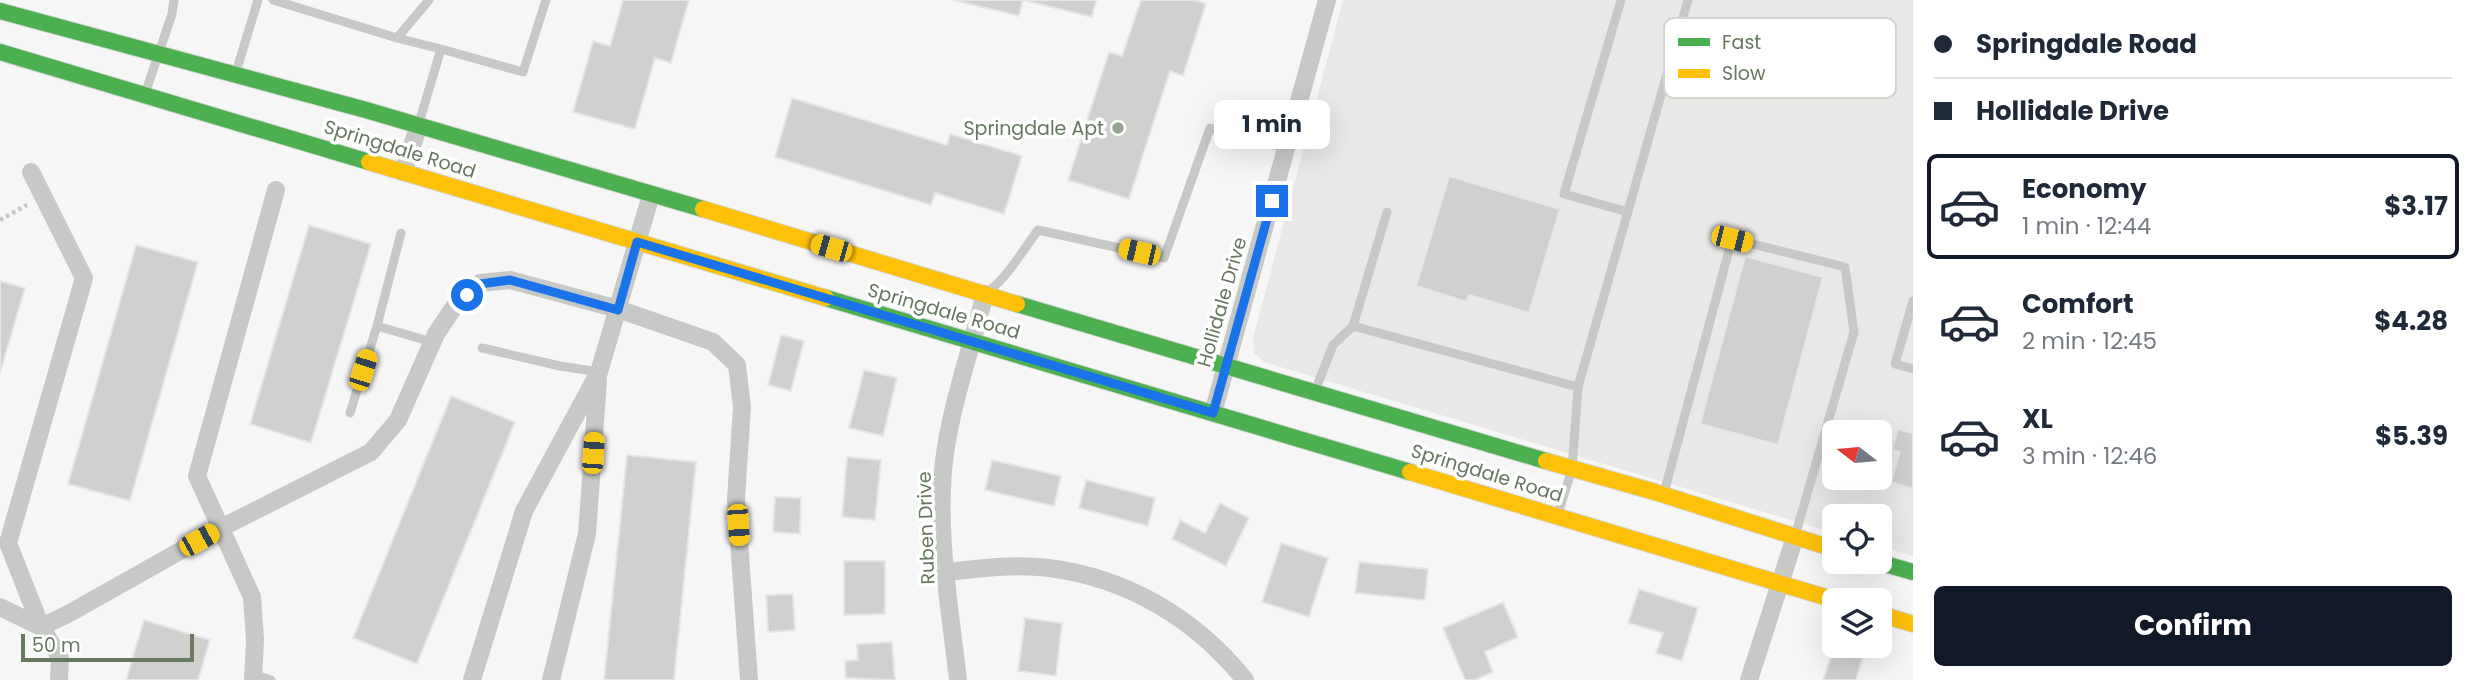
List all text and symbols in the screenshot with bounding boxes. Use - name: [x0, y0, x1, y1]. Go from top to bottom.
- legend: [1664, 18, 1896, 98]
- text: Springdale Road: [1976, 26, 2197, 62]
- text: Fast: [1722, 29, 1761, 56]
- text: Slow: [1722, 60, 1766, 87]
- text: Hollidale Drive: [1976, 93, 2169, 129]
- callout: 1 min: [1214, 100, 1330, 148]
- text: 1 min: [1242, 108, 1302, 140]
- street label: Springdale Road: [321, 113, 479, 185]
- place label: Springdale Apt: [963, 115, 1104, 142]
- marker: Springdale Apt: [1110, 120, 1126, 136]
- text: Economy: [2022, 171, 2146, 207]
- icon: car: [1938, 175, 2001, 238]
- route end: [1256, 185, 1288, 217]
- text: $3.17: [2384, 188, 2448, 224]
- text: 1 min · 12:44: [2022, 210, 2151, 242]
- car: [1710, 224, 1755, 254]
- car: [808, 232, 855, 264]
- street label: Hollidale Drive: [1191, 234, 1253, 370]
- car: [1117, 237, 1162, 267]
- street label: Springdale Road: [865, 276, 1023, 346]
- route start: [451, 279, 483, 311]
- text: Comfort: [2022, 286, 2134, 322]
- icon: car: [1938, 290, 2001, 353]
- text: $4.28: [2374, 303, 2448, 339]
- text: 2 min · 12:45: [2022, 325, 2157, 357]
- car: [347, 347, 380, 393]
- text: XL: [2022, 401, 2053, 437]
- icon: car: [1938, 405, 2001, 468]
- text: $5.39: [2375, 418, 2448, 454]
- north arrow: [1822, 420, 1892, 490]
- map controls: [1822, 420, 1892, 658]
- car: [582, 431, 605, 475]
- street label: Springdale Road: [1408, 437, 1566, 509]
- text: 3 min · 12:46: [2022, 440, 2157, 472]
- street label: Ruben Drive: [911, 471, 941, 585]
- car: [727, 503, 750, 547]
- button: locate: [1822, 504, 1892, 574]
- car: [176, 521, 223, 559]
- button: Confirm: [1934, 586, 2452, 666]
- button: layers: [1822, 588, 1892, 658]
- scale bar: [21, 631, 194, 663]
- text: 50 m: [32, 632, 81, 659]

